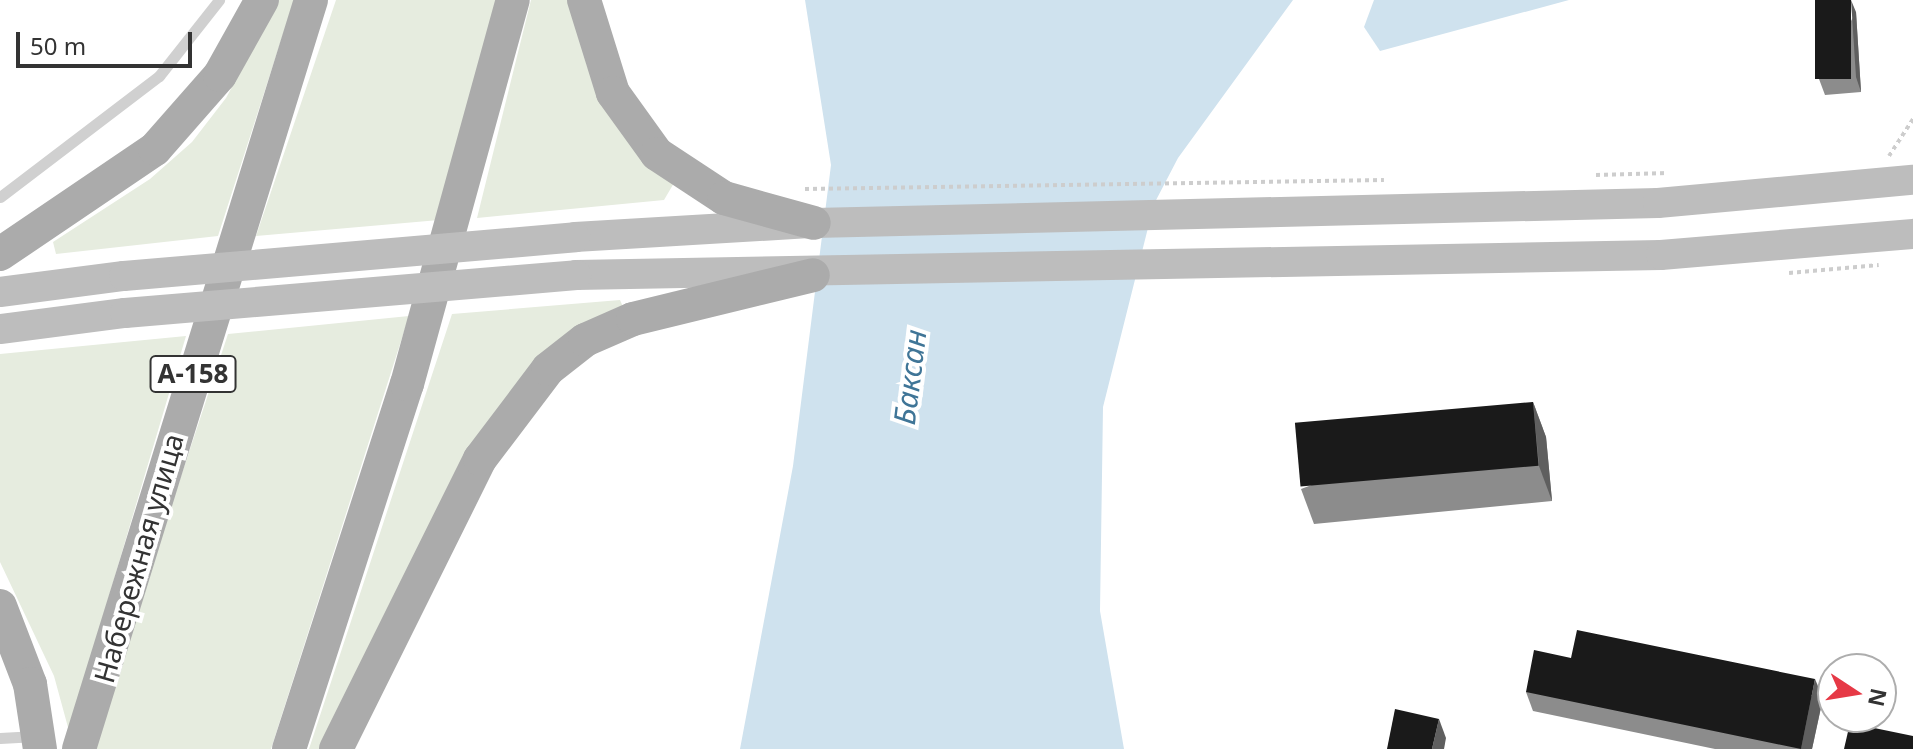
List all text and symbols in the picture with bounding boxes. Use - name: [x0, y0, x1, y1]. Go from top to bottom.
- scale bar: [20, 16, 196, 66]
- text: 50 m: [30, 29, 86, 62]
- water label: Баксан: [886, 327, 934, 427]
- road number: А-158: [149, 352, 237, 396]
- street label: Набережная улица: [86, 430, 190, 686]
- north arrow: [1817, 653, 1897, 733]
- text: N: [1862, 686, 1895, 709]

